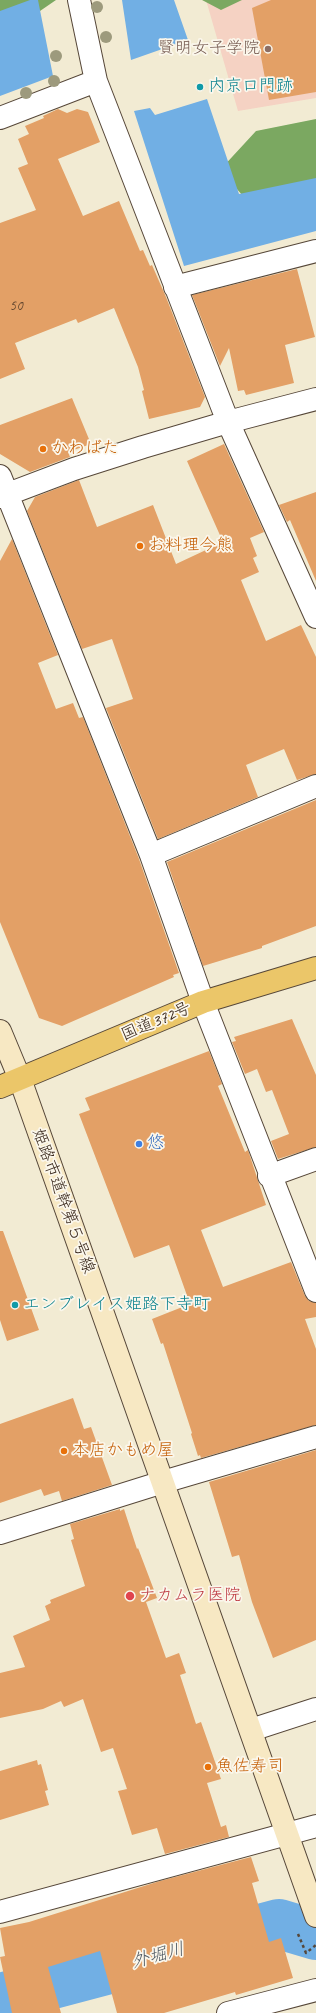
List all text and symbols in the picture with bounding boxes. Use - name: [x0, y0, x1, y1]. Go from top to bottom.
- place label: 賢明女子学院: [158, 39, 260, 59]
- marker: 賢明女子学院: [263, 44, 273, 54]
- place label: 内京口門跡: [208, 77, 293, 97]
- marker: 内京口門跡: [195, 82, 205, 92]
- house number: 50: [9, 297, 23, 315]
- place label: かわばた: [51, 439, 119, 459]
- marker: かわばた: [38, 444, 48, 454]
- place label: お料理今熊: [148, 536, 233, 556]
- marker: お料理今熊: [135, 541, 145, 551]
- street label: 国道372号: [118, 998, 194, 1046]
- street label: 姫路市道幹第５号線: [27, 1126, 99, 1276]
- place label: 悠: [147, 1134, 164, 1154]
- marker: 悠: [134, 1139, 144, 1149]
- place label: エンブレイス姫路下寺町: [23, 1295, 210, 1315]
- marker: エンブレイス姫路下寺町: [10, 1300, 20, 1310]
- place label: 本店かもめ屋: [72, 1441, 174, 1461]
- marker: 本店かもめ屋: [59, 1446, 69, 1456]
- place label: ナカムラ医院: [139, 1586, 241, 1606]
- marker: ナカムラ医院: [124, 1590, 136, 1602]
- place label: 魚佐寿司: [216, 1757, 284, 1777]
- marker: 魚佐寿司: [203, 1762, 213, 1772]
- water label: 外堀川: [129, 1939, 187, 1973]

